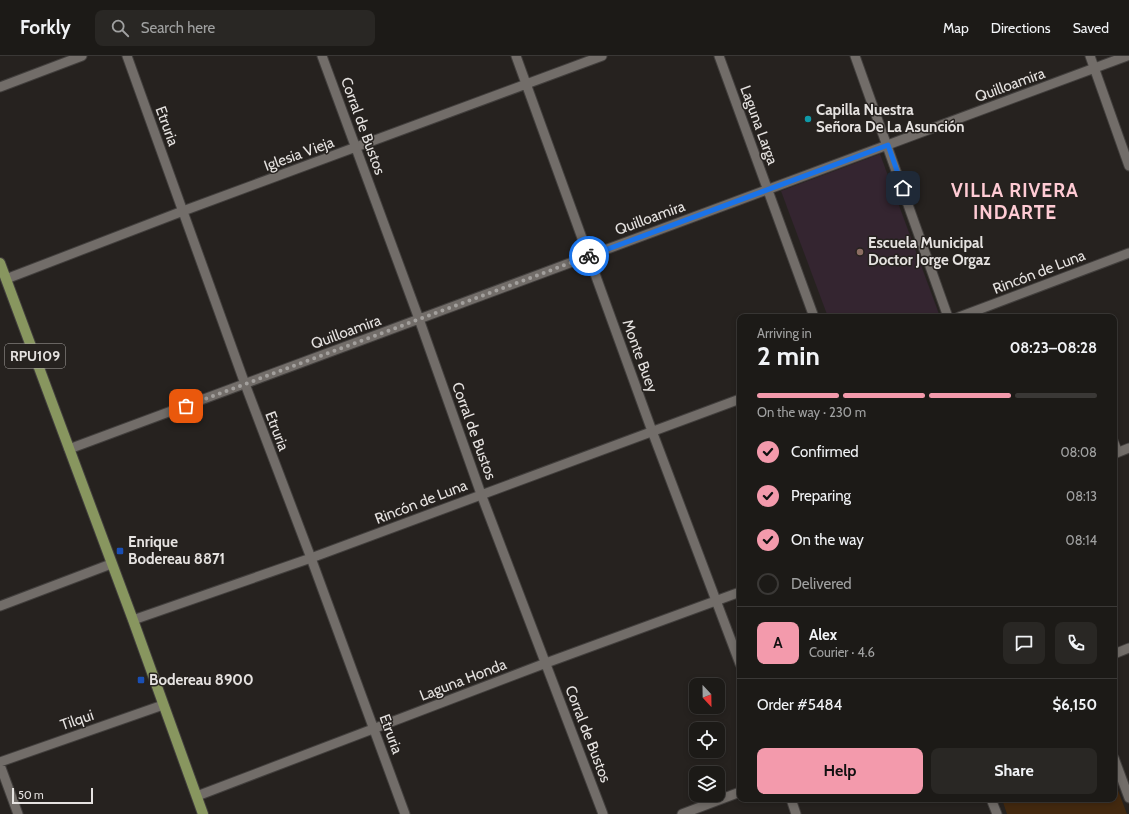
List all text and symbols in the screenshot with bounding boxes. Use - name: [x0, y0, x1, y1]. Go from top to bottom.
- search box: [95, 10, 375, 46]
- text: Forkly: [20, 16, 71, 39]
- icon: search: [109, 17, 131, 39]
- text: Search here: [141, 19, 215, 37]
- text: Map: [943, 19, 969, 37]
- text: Directions: [991, 19, 1051, 37]
- text: Saved: [1073, 19, 1109, 37]
- street label: Quilloamira: [973, 64, 1048, 106]
- street label: Corral de Bustos: [337, 75, 389, 177]
- street label: Laguna Larga: [736, 83, 782, 168]
- place label: Capilla Nuestra Señora De La Asunción: [816, 101, 965, 136]
- street label: Etruria: [152, 104, 183, 149]
- marker: Capilla Nuestra Señora De La Asunción: [803, 114, 813, 124]
- street label: Iglesia Vieja: [262, 133, 337, 175]
- pin: [886, 171, 920, 205]
- icon: home: [892, 177, 914, 199]
- district label: VILLA RIVERA INDARTE: [951, 179, 1079, 224]
- street label: Quilloamira: [613, 197, 688, 239]
- place label: Escuela Municipal Doctor Jorge Orgaz: [868, 234, 990, 269]
- courier: [569, 236, 609, 276]
- icon: bike: [578, 245, 600, 267]
- street label: Rincón de Luna: [990, 246, 1088, 298]
- marker: Escuela Municipal Doctor Jorge Orgaz: [855, 247, 865, 257]
- street label: Quilloamira: [309, 311, 384, 353]
- street label: Monte Buey: [618, 317, 662, 395]
- text: Arriving in: [757, 325, 812, 341]
- text: 08:23–08:28: [1010, 339, 1097, 357]
- text: 2 min: [757, 340, 820, 372]
- road number: RPU109: [5, 344, 65, 368]
- street label: Corral de Bustos: [448, 380, 500, 482]
- pin: [169, 389, 203, 423]
- icon: bag: [175, 395, 197, 417]
- text: On the way · 230 m: [757, 404, 866, 420]
- street label: Etruria: [261, 409, 293, 454]
- icon: check: [757, 441, 779, 463]
- text: Confirmed: [791, 443, 859, 461]
- text: 08:08: [1060, 444, 1097, 460]
- street label: Rincón de Luna: [372, 476, 470, 528]
- icon: check: [757, 485, 779, 507]
- text: Preparing: [791, 487, 851, 505]
- text: 08:13: [1066, 488, 1097, 504]
- icon: check: [757, 529, 779, 551]
- text: On the way: [791, 531, 864, 549]
- text: 08:14: [1066, 532, 1097, 548]
- place label: Enrique Bodereau 8871: [128, 533, 225, 568]
- marker: Enrique Bodereau 8871: [115, 546, 125, 556]
- text: Delivered: [791, 575, 852, 593]
- button: chat: [1003, 622, 1045, 664]
- button: phone: [1055, 622, 1097, 664]
- text: Alex: [809, 626, 837, 644]
- text: A: [773, 634, 783, 652]
- text: Courier · 4.6: [809, 644, 875, 660]
- street label: Laguna Honda: [417, 655, 510, 705]
- place label: Bodereau 8900: [149, 671, 254, 689]
- marker: Bodereau 8900: [136, 675, 146, 685]
- north arrow: [689, 678, 725, 714]
- map controls: [689, 678, 725, 802]
- street label: Corral de Bustos: [561, 683, 615, 785]
- text: Order #5484: [757, 696, 842, 714]
- text: $6,150: [1052, 696, 1097, 714]
- street label: Tilqui: [58, 706, 96, 734]
- street label: Etruria: [376, 712, 407, 757]
- button: locate: [689, 722, 725, 758]
- button: Help: [757, 748, 923, 794]
- button: Share: [931, 748, 1097, 794]
- button: layers: [689, 766, 725, 802]
- scale bar: [12, 786, 93, 805]
- text: 50 m: [18, 788, 44, 802]

